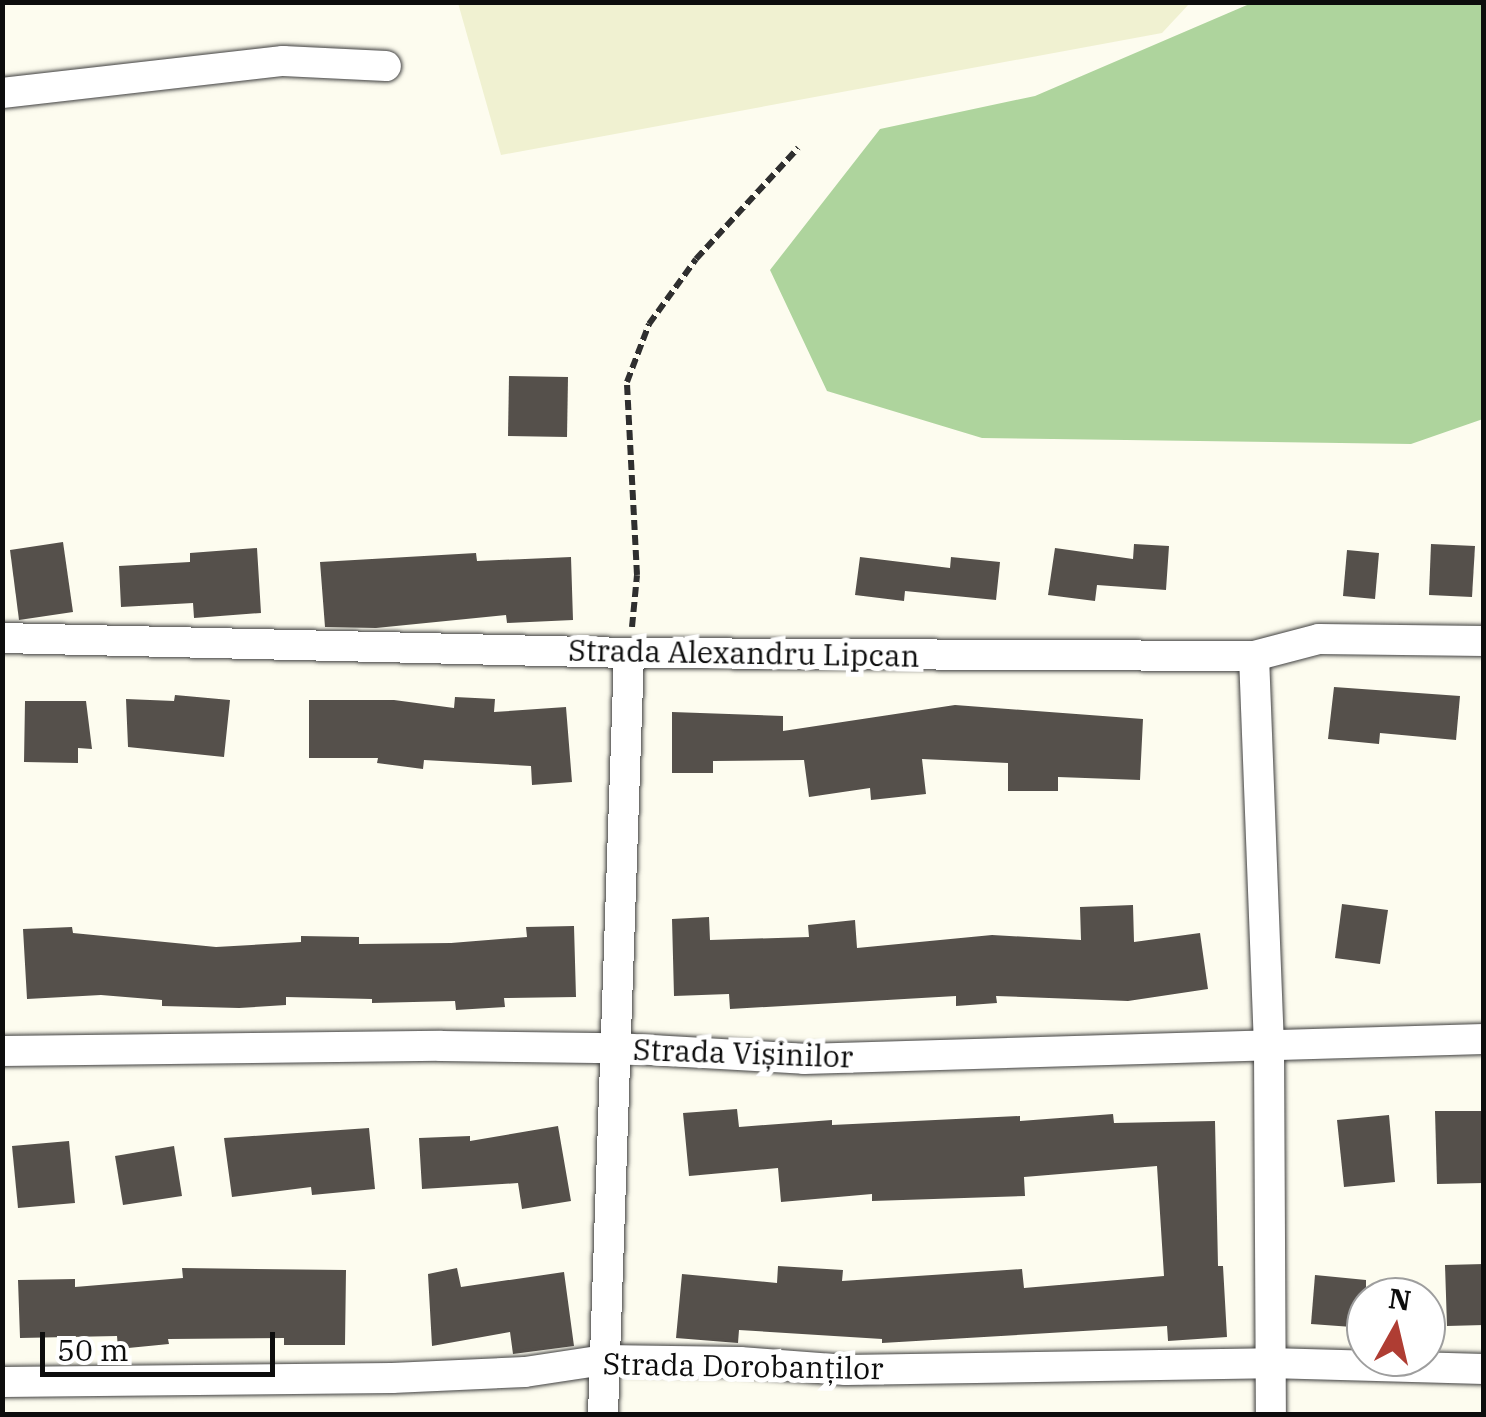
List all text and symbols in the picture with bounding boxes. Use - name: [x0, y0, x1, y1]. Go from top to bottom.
- street label: Strada Alexandru Lipcan: [568, 632, 920, 674]
- street label: Strada Vișinilor: [632, 1031, 854, 1075]
- north arrow: [1346, 1277, 1446, 1377]
- text: N: [1386, 1279, 1414, 1319]
- scale bar: [45, 1312, 280, 1374]
- text: 50 m: [57, 1330, 129, 1369]
- street label: Strada Dorobanților: [602, 1346, 884, 1386]

